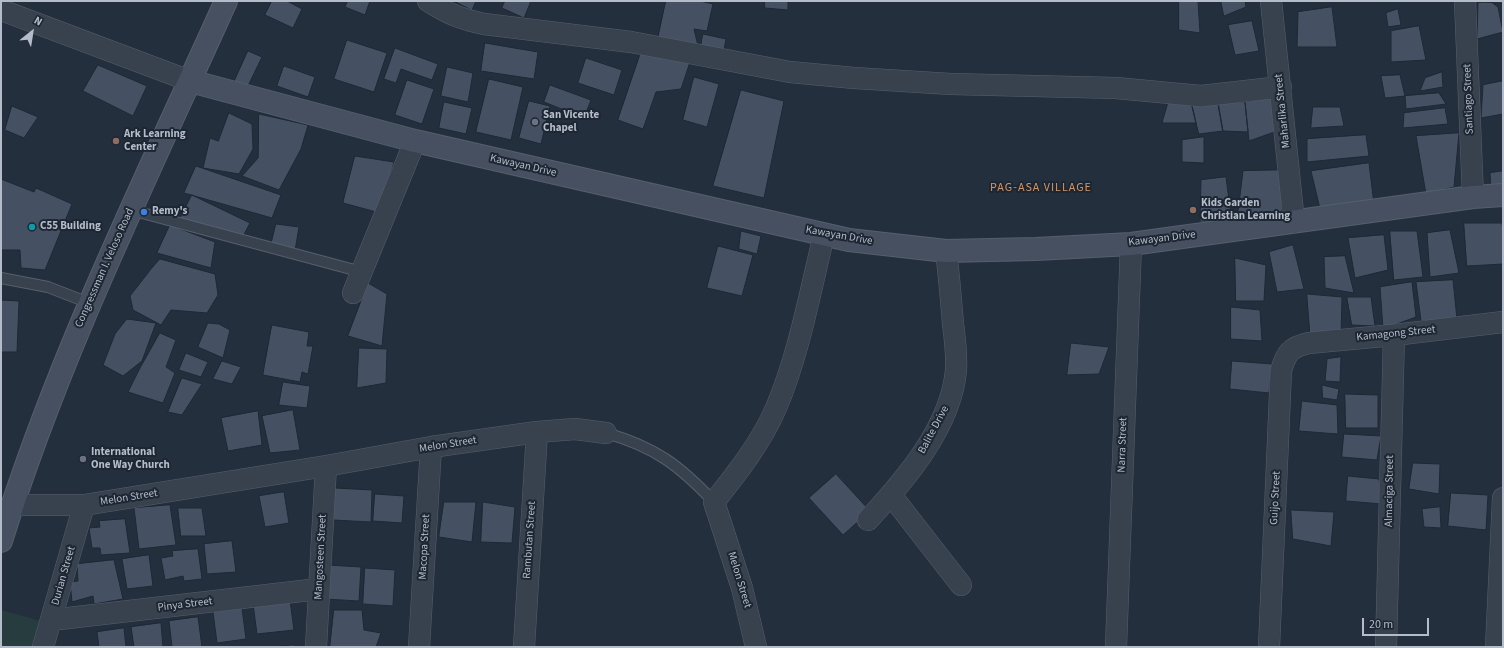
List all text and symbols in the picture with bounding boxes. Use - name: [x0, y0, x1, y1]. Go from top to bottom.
- north arrow: [12, 12, 52, 52]
- text: N: [31, 13, 45, 29]
- street label: Santiago Street: [1461, 64, 1477, 134]
- street label: Maharlika Street: [1273, 73, 1293, 149]
- place label: San Vicente Chapel: [543, 109, 599, 135]
- marker: San Vicente Chapel: [530, 117, 540, 127]
- place label: Ark Learning Center: [124, 128, 186, 154]
- marker: Ark Learning Center: [111, 136, 121, 146]
- street label: Kawayan Drive: [488, 152, 558, 180]
- district label: PAG-ASA VILLAGE: [990, 181, 1092, 195]
- place label: Kids Garden Christian Learning: [1201, 197, 1290, 223]
- place label: Remy's: [152, 205, 187, 219]
- marker: Kids Garden Christian Learning: [1188, 205, 1198, 215]
- street label: Congressman I. Veloso Road: [73, 206, 137, 330]
- marker: Remy's: [139, 207, 149, 217]
- place label: C55 Building: [40, 220, 101, 234]
- marker: C55 Building: [27, 222, 37, 232]
- street label: Kawayan Drive: [804, 224, 874, 248]
- street label: Kawayan Drive: [1128, 228, 1196, 250]
- street label: Kamagong Street: [1356, 323, 1436, 345]
- street label: Balite Drive: [916, 404, 952, 456]
- street label: Narra Street: [1115, 417, 1131, 473]
- street label: Melon Street: [418, 434, 478, 456]
- place label: International One Way Church: [91, 446, 170, 472]
- marker: International One Way Church: [78, 454, 88, 464]
- street label: Almaciga Street: [1383, 455, 1397, 527]
- street label: Guijo Street: [1268, 471, 1284, 525]
- street label: Melon Street: [99, 487, 159, 509]
- street label: Rambutan Street: [521, 501, 539, 579]
- street label: Mangosteen Street: [312, 514, 330, 600]
- street label: Macopa Street: [417, 514, 433, 580]
- street label: Durian Street: [49, 545, 79, 607]
- street label: Melon Street: [724, 550, 754, 610]
- street label: Pinya Street: [157, 595, 213, 615]
- scale bar: [1364, 610, 1431, 636]
- text: 20 m: [1369, 616, 1393, 633]

